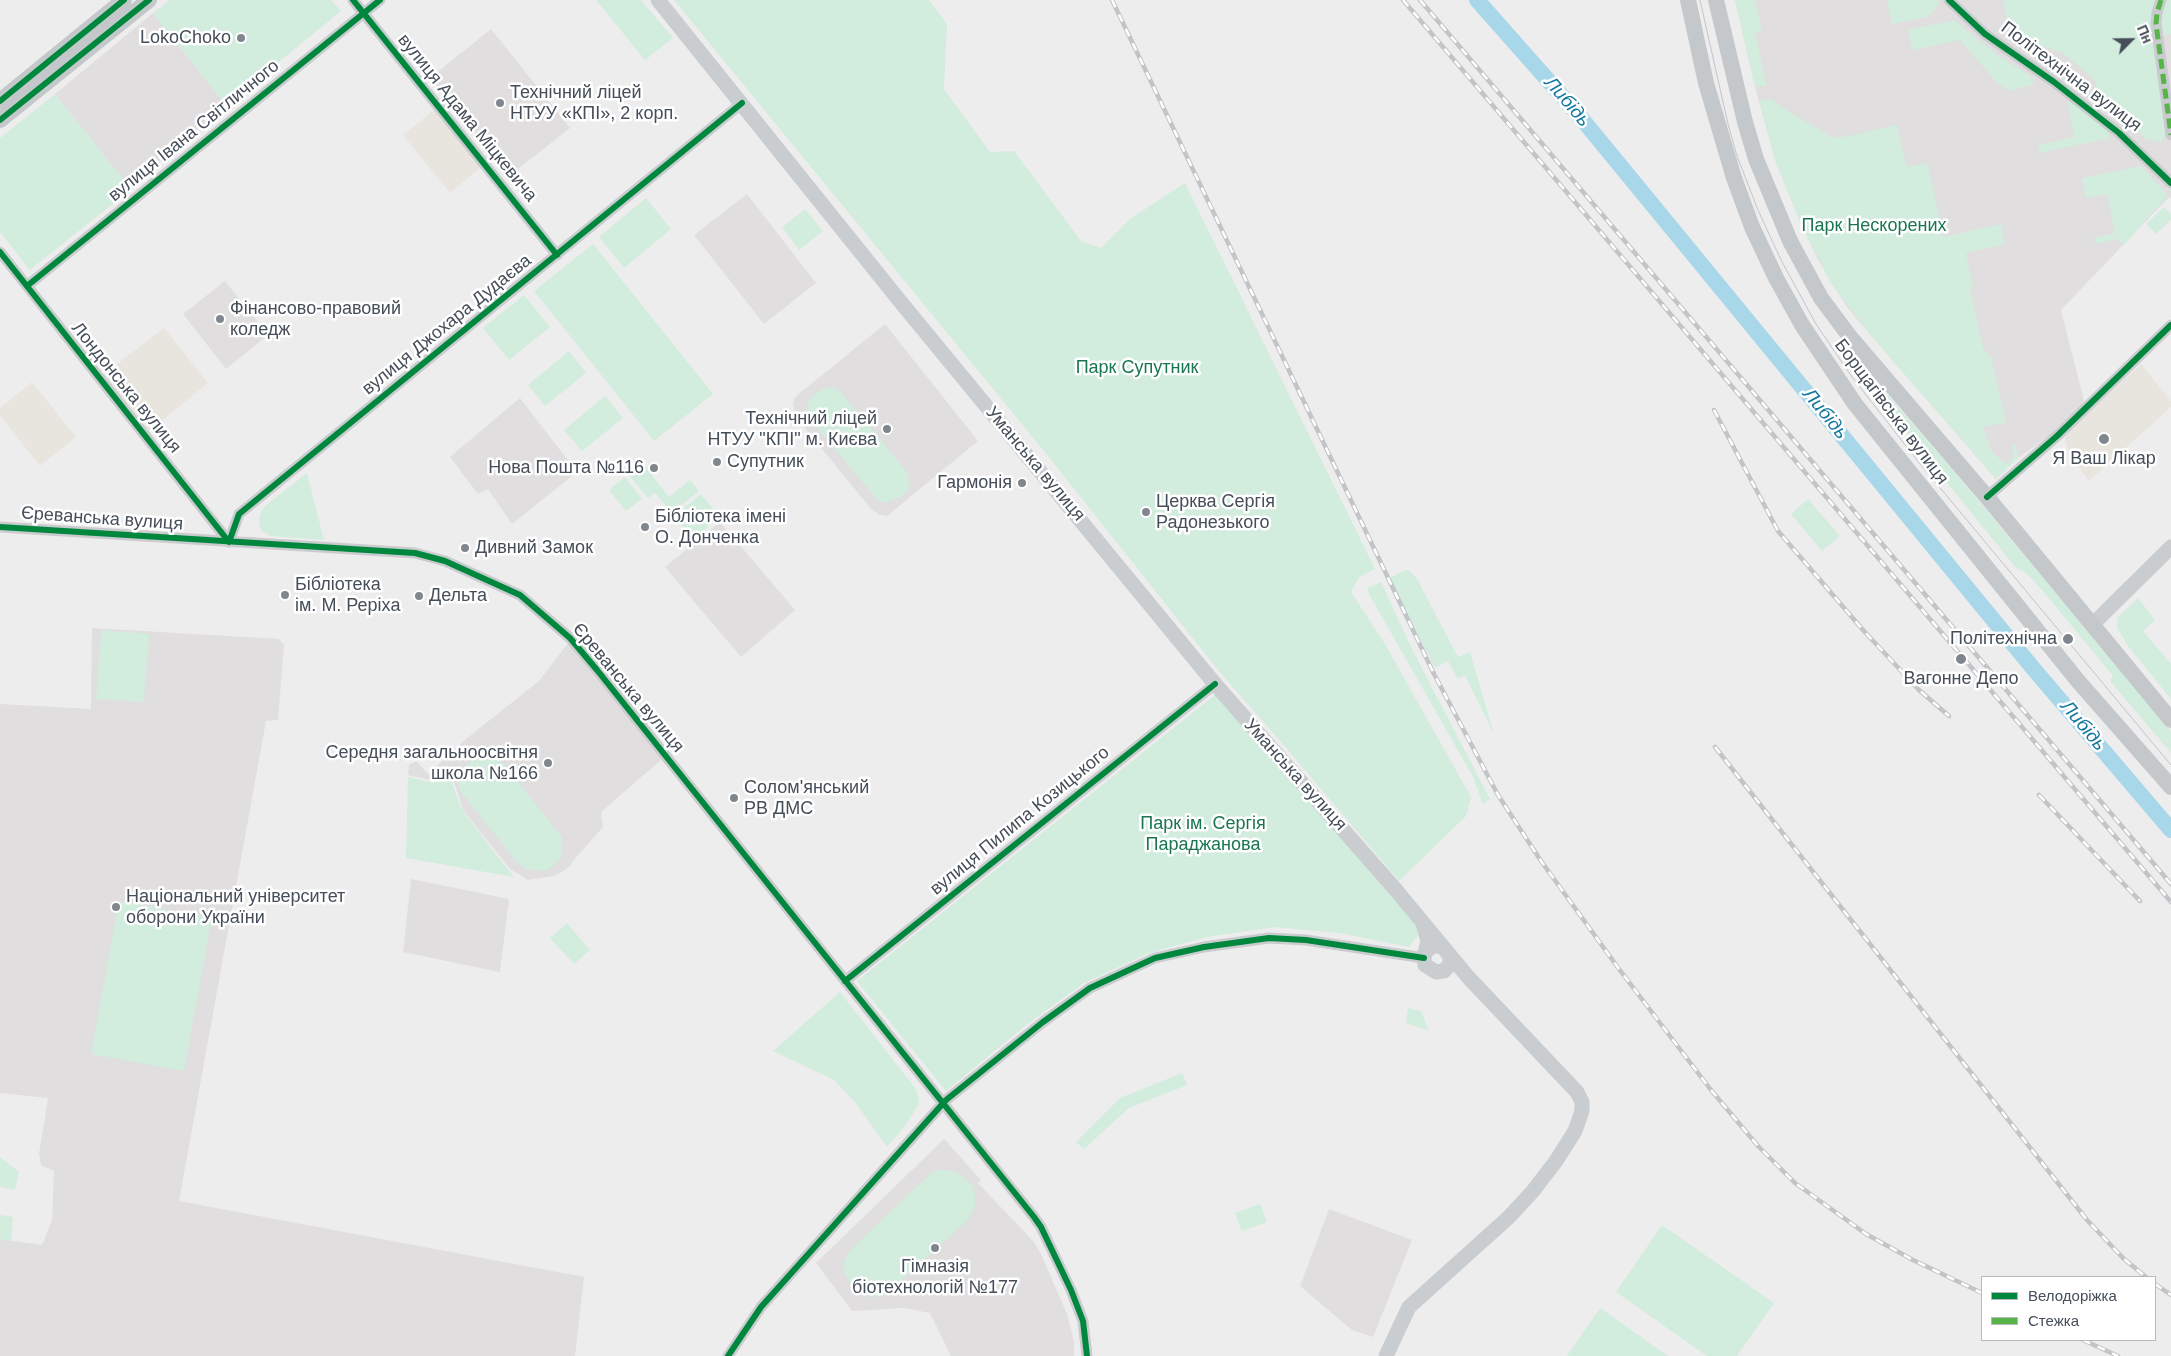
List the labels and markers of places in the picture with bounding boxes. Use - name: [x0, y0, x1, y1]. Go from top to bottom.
- place label: LokoChoko: [140, 27, 231, 49]
- marker: LokoChoko: [235, 32, 247, 44]
- place label: Технічний ліцей НТУУ «КПІ», 2 корп.: [510, 82, 678, 125]
- marker: Технічний ліцей НТУУ «КПІ», 2 корп.: [494, 97, 506, 109]
- place label: Фінансово-правовий коледж: [230, 298, 401, 340]
- marker: Фінансово-правовий коледж: [214, 313, 226, 325]
- place label: Технічний ліцей НТУУ "КПІ" м. Києва: [707, 408, 877, 450]
- marker: Технічний ліцей НТУУ "КПІ" м. Києва: [881, 423, 893, 435]
- marker: Я Ваш Лікар: [2097, 432, 2111, 446]
- place label: Я Ваш Лікар: [2052, 448, 2156, 470]
- place label: Супутник: [727, 451, 804, 473]
- marker: Супутник: [711, 456, 723, 468]
- place label: Нова Пошта №116: [488, 457, 644, 479]
- marker: Нова Пошта №116: [648, 462, 660, 474]
- place label: Гармонія: [937, 472, 1012, 494]
- marker: Гармонія: [1016, 477, 1028, 489]
- place label: Церква Сергія Радонезького: [1156, 491, 1275, 534]
- place label: Бібліотека імені О. Донченка: [655, 506, 786, 548]
- marker: Церква Сергія Радонезького: [1140, 506, 1152, 518]
- marker: Бібліотека імені О. Донченка: [639, 521, 651, 533]
- place label: Дивний Замок: [475, 537, 593, 559]
- marker: Дивний Замок: [459, 542, 471, 554]
- place label: Бібліотека ім. М. Реріха: [295, 574, 400, 616]
- place label: Дельта: [429, 585, 487, 607]
- marker: Бібліотека ім. М. Реріха: [279, 589, 291, 601]
- marker: Дельта: [413, 590, 425, 602]
- place label: Політехнічна: [1950, 628, 2057, 650]
- marker: Політехнічна: [2061, 632, 2075, 646]
- marker: Вагонне Депо: [1954, 652, 1968, 666]
- place label: Вагонне Депо: [1903, 668, 2019, 690]
- place label: Середня загальноосвітня школа №166: [325, 742, 538, 784]
- marker: Середня загальноосвітня школа №166: [542, 757, 554, 769]
- place label: Солом'янський РВ ДМС: [744, 777, 869, 820]
- marker: Солом'янський РВ ДМС: [728, 792, 740, 804]
- place label: Національний університет оборони України: [126, 886, 345, 929]
- marker: Національний університет оборони України: [110, 901, 122, 913]
- marker: Гімназія біотехнологій №177: [929, 1242, 941, 1254]
- place label: Гімназія біотехнологій №177: [852, 1256, 1018, 1298]

